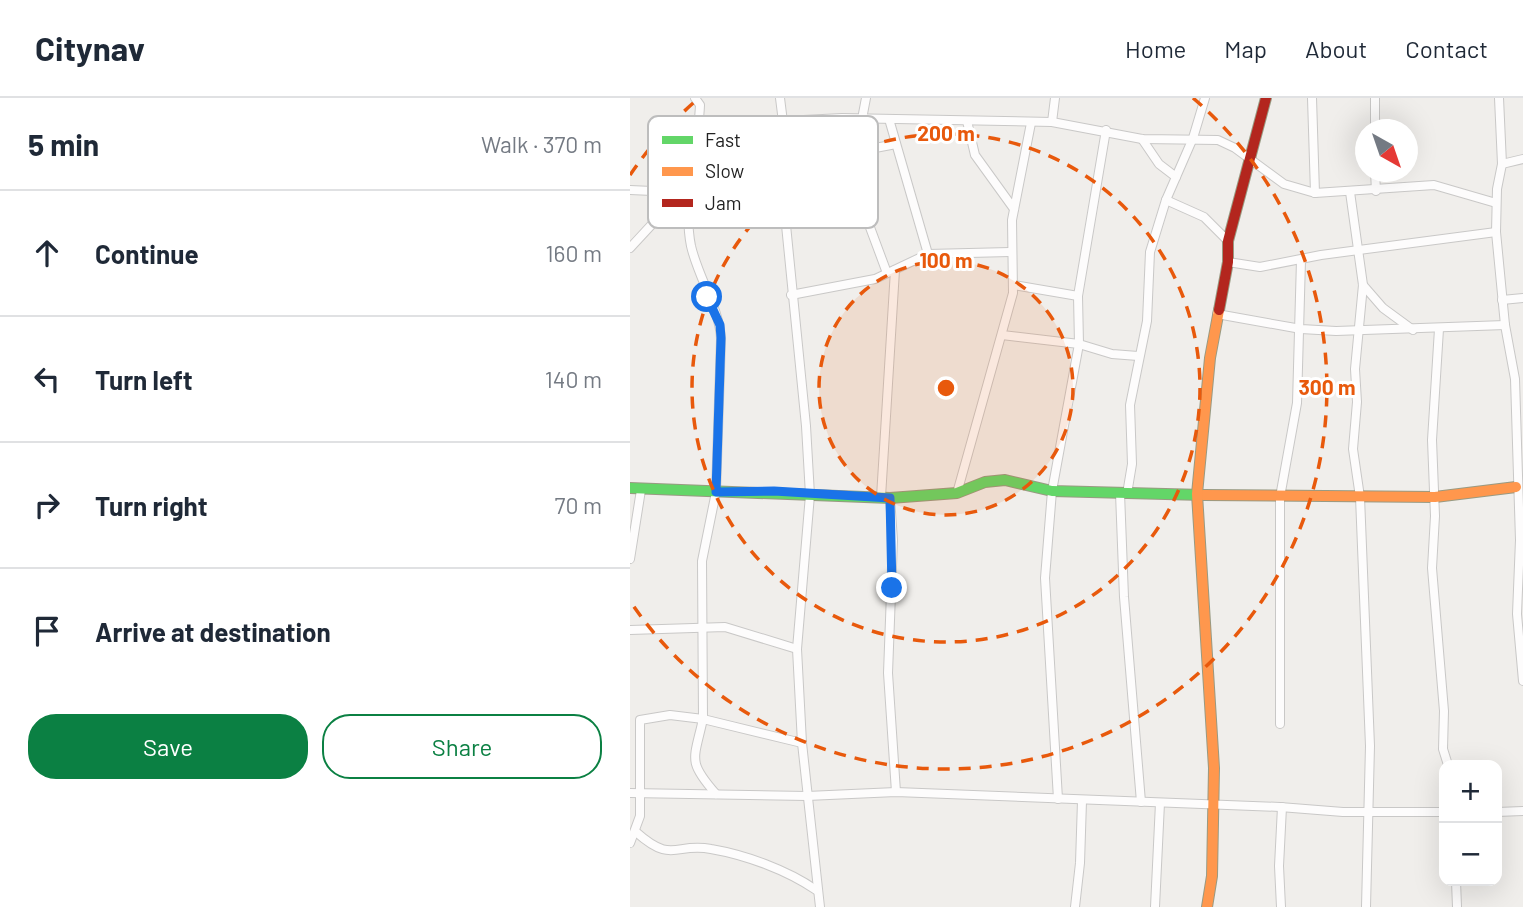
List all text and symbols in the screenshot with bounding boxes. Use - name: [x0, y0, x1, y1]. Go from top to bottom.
- text: Citynav: [35, 28, 145, 68]
- text: Home: [1125, 34, 1186, 63]
- text: Map: [1224, 34, 1267, 63]
- text: About: [1305, 34, 1367, 63]
- text: Contact: [1405, 34, 1488, 63]
- legend: [648, 116, 878, 228]
- north arrow: [1355, 119, 1418, 182]
- text: 200 m: [917, 120, 975, 145]
- text: 5 min: [28, 126, 99, 162]
- text: Fast: [705, 128, 741, 151]
- text: Walk · 370 m: [481, 130, 602, 158]
- text: Slow: [705, 159, 744, 182]
- text: Jam: [705, 191, 741, 214]
- icon: ahead: [28, 234, 66, 272]
- text: Continue: [95, 238, 199, 269]
- text: 160 m: [545, 239, 602, 267]
- text: 100 m: [919, 247, 973, 272]
- route start: [691, 281, 722, 312]
- icon: left: [28, 360, 66, 398]
- text: Turn left: [95, 364, 193, 395]
- text: 140 m: [545, 365, 602, 393]
- text: 300 m: [1298, 374, 1356, 399]
- centre of rings: [934, 376, 958, 400]
- icon: right: [28, 486, 66, 524]
- text: Turn right: [95, 490, 208, 521]
- text: 70 m: [555, 491, 602, 519]
- route end: [876, 572, 907, 603]
- icon: arrive: [28, 612, 66, 650]
- text: Arrive at destination: [95, 616, 331, 647]
- button: Save: [28, 714, 308, 779]
- button: Share: [322, 714, 602, 779]
- map controls: [1439, 760, 1502, 886]
- button: +: [1439, 760, 1502, 823]
- button: −: [1439, 823, 1502, 886]

